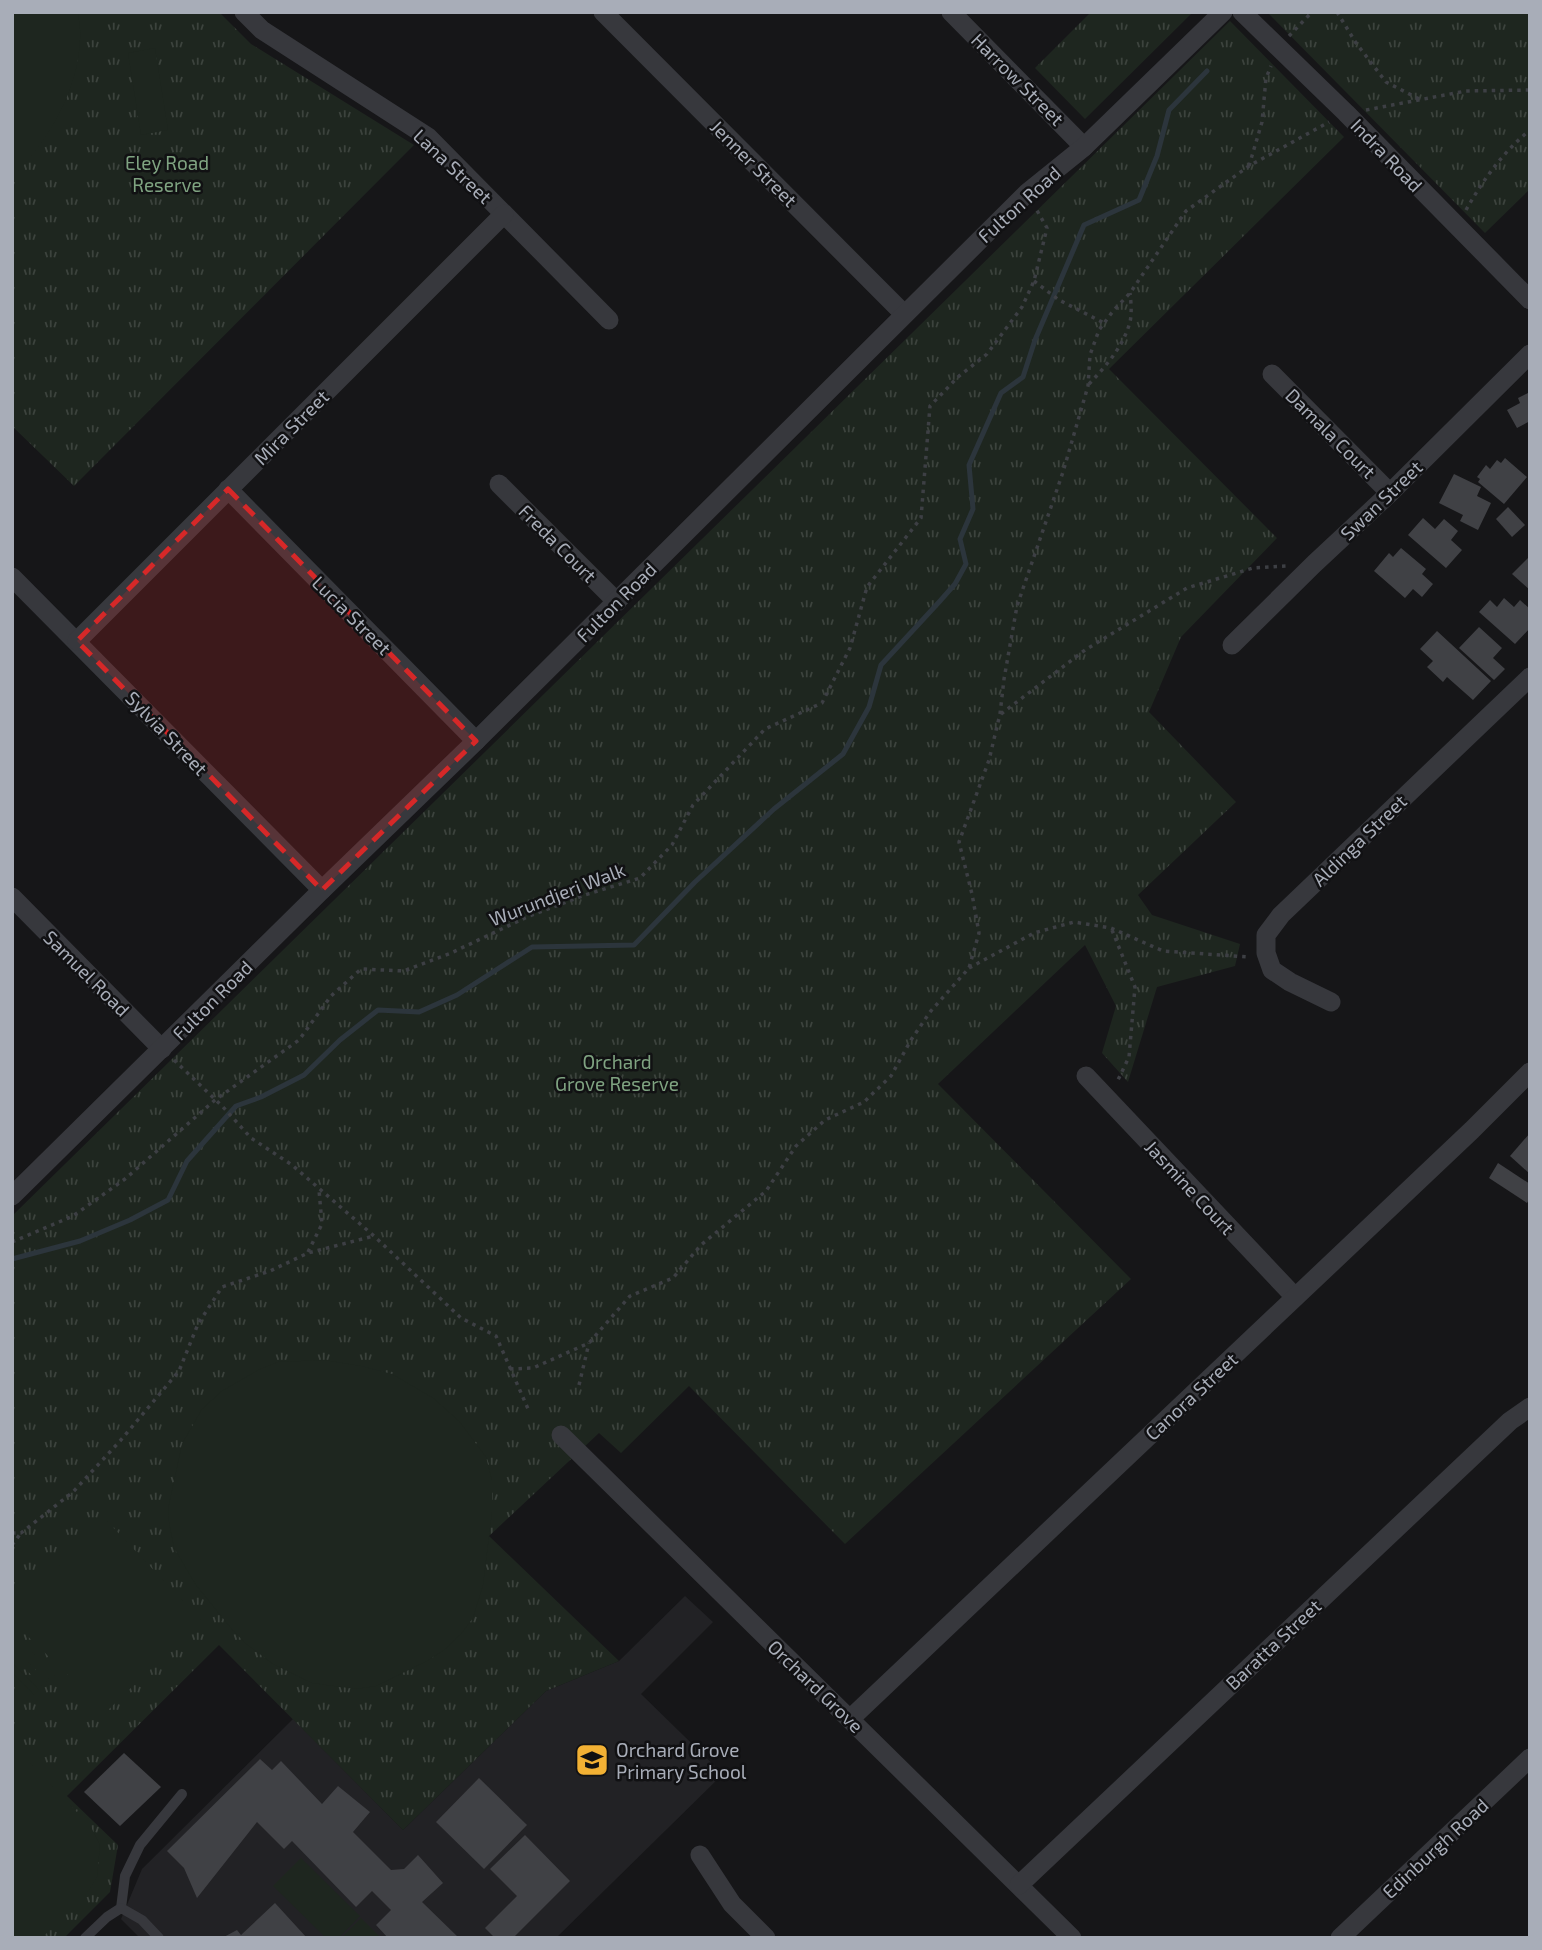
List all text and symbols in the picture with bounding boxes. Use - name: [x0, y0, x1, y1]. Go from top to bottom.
- street label: Harrow Street: [967, 28, 1069, 130]
- street label: Indra Road: [1346, 114, 1428, 196]
- street label: Jenner Street: [706, 115, 802, 211]
- street label: Lana Street: [409, 124, 497, 208]
- park label: Eley Road Reserve: [125, 151, 209, 196]
- street label: Fulton Road: [973, 161, 1065, 247]
- street label: Damala Court: [1281, 383, 1381, 483]
- street label: Mira Street: [249, 385, 333, 469]
- street label: Swan Street: [1335, 455, 1427, 545]
- street label: Freda Court: [514, 499, 602, 587]
- street label: Fulton Road: [571, 557, 661, 647]
- street label: Lucia Street: [308, 571, 396, 659]
- street label: Sylvia Street: [121, 686, 213, 780]
- street label: Aldinga Street: [1307, 789, 1411, 891]
- street label: Wurundjeri Walk: [486, 857, 629, 931]
- street label: Samuel Road: [39, 925, 135, 1021]
- street label: Fulton Road: [167, 955, 257, 1045]
- park label: Orchard Grove Reserve: [555, 1050, 679, 1095]
- street label: Jasmine Court: [1140, 1135, 1240, 1239]
- street label: Canora Street: [1140, 1347, 1242, 1445]
- street label: Baratta Street: [1220, 1594, 1326, 1694]
- street label: Orchard Grove: [764, 1635, 868, 1737]
- place label: Orchard Grove Primary School: [616, 1738, 747, 1783]
- school or university icon: Orchard Grove Primary School: [573, 1741, 611, 1779]
- street label: Edinburgh Road: [1377, 1793, 1493, 1903]

